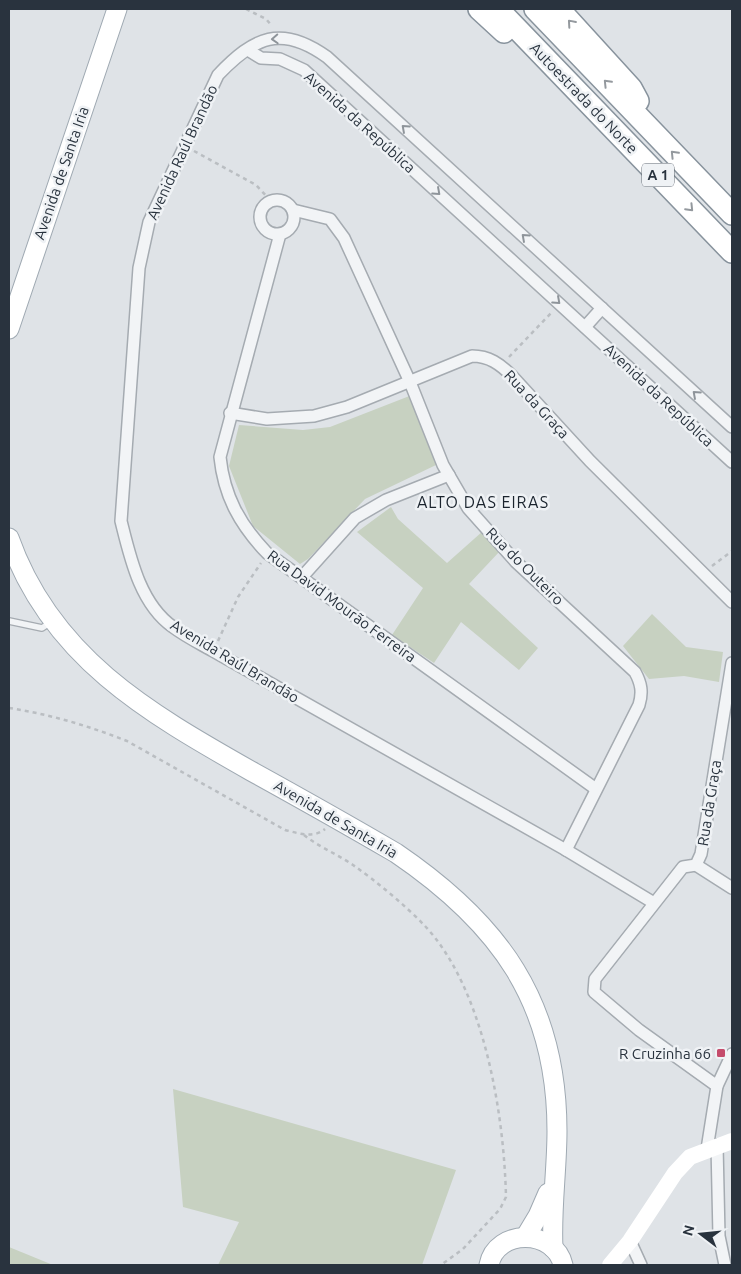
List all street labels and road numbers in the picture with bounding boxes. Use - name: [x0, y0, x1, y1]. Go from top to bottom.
- street label: Autoestrada do Norte: [527, 39, 641, 157]
- street label: Avenida da República: [301, 68, 419, 176]
- street label: Avenida Raúl Brandão: [143, 82, 221, 222]
- street label: Avenida de Santa Iria: [30, 104, 92, 242]
- road number: A 1: [642, 164, 674, 186]
- street label: Avenida da República: [601, 340, 717, 450]
- street label: Rua da Graça: [501, 366, 573, 442]
- street label: Rua do Outeiro: [483, 524, 567, 608]
- street label: Rua David Mourão Ferreira: [264, 546, 420, 666]
- street label: Avenida Raúl Brandão: [168, 616, 302, 706]
- street label: Rua da Graça: [694, 759, 724, 847]
- street label: Avenida de Santa Iria: [271, 777, 401, 861]

